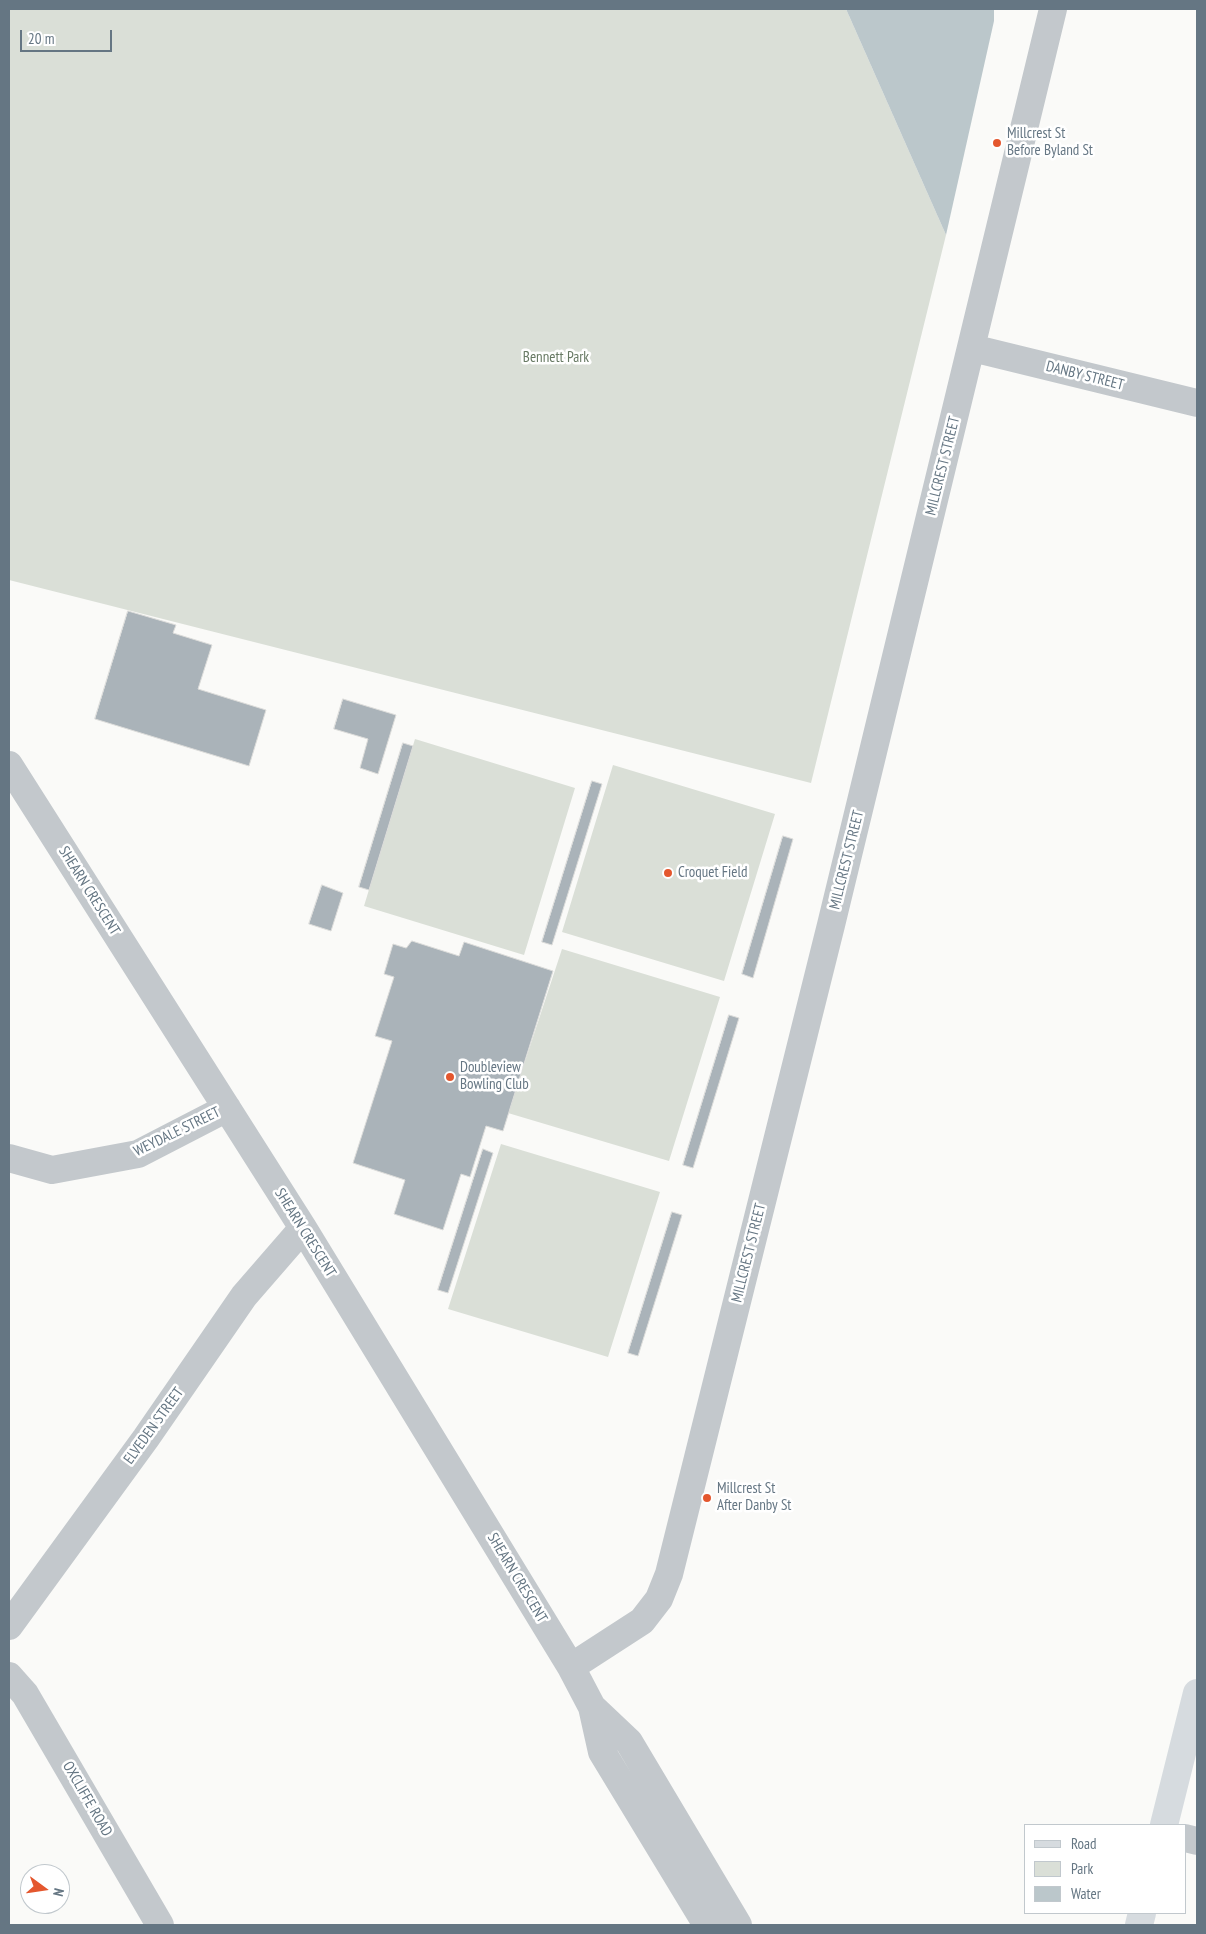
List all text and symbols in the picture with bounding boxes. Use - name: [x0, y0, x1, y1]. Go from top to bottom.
- scale bar: [22, 20, 115, 52]
- text: 20 m: [28, 29, 54, 48]
- place label: Millcrest St Before Byland St: [1007, 125, 1093, 160]
- marker: Millcrest St Before Byland St: [991, 137, 1003, 149]
- park label: Bennett Park: [523, 349, 589, 367]
- street label: DANBY STREET: [1044, 358, 1126, 394]
- street label: MILLCREST STREET: [922, 415, 964, 517]
- street label: MILLCREST STREET: [826, 809, 868, 911]
- street label: SHEARN CRESCENT: [54, 843, 124, 939]
- place label: Croquet Field: [678, 864, 747, 882]
- marker: Croquet Field: [662, 867, 674, 879]
- place label: Doubleview Bowling Club: [460, 1059, 529, 1094]
- marker: Doubleview Bowling Club: [444, 1071, 456, 1083]
- street label: WEYDALE STREET: [131, 1103, 223, 1161]
- street label: SHEARN CRESCENT: [270, 1185, 340, 1281]
- street label: MILLCREST STREET: [728, 1202, 770, 1304]
- street label: ELVEDEN STREET: [120, 1384, 188, 1468]
- place label: Millcrest St After Danby St: [717, 1480, 791, 1515]
- marker: Millcrest St After Danby St: [701, 1492, 713, 1504]
- street label: SHEARN CRESCENT: [483, 1530, 551, 1626]
- street label: OXCLIFFE ROAD: [58, 1758, 116, 1840]
- legend: [1024, 1824, 1186, 1914]
- text: Road: [1071, 1834, 1097, 1853]
- text: Park: [1071, 1859, 1093, 1878]
- north arrow: [20, 1864, 70, 1914]
- text: Water: [1071, 1884, 1101, 1903]
- text: N: [49, 1887, 68, 1898]

